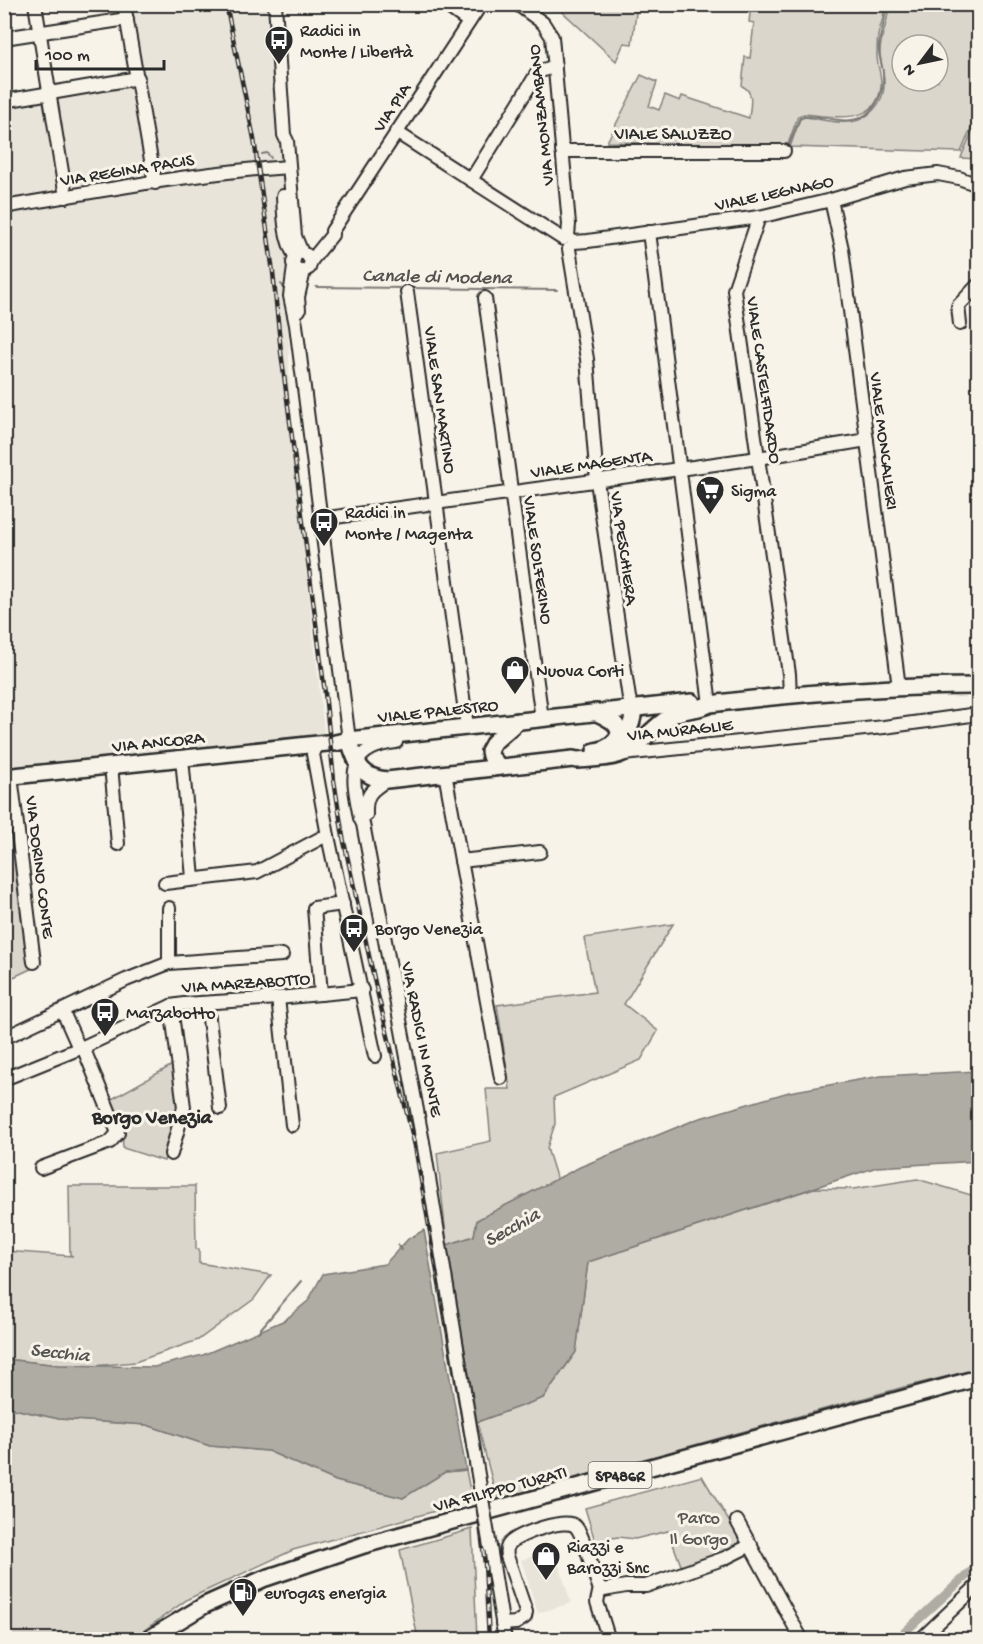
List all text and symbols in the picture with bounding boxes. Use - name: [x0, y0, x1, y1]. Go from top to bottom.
- place label: Radici in Monte / Libertà: [300, 22, 414, 64]
- bus stop icon: Radici in Monte / Libertà: [263, 24, 295, 66]
- scale bar: [36, 33, 164, 71]
- north arrow: [890, 33, 950, 93]
- street label: VIA MONZAMBANO: [525, 43, 560, 187]
- text: 100 m: [44, 46, 90, 67]
- text: N: [899, 59, 921, 79]
- street label: VIA PIA: [369, 79, 417, 138]
- street label: VIALE SALUZZO: [613, 125, 732, 146]
- street label: VIA REGINA PACIS: [58, 150, 196, 193]
- street label: VIALE LEGNAGO: [712, 172, 836, 217]
- water label: Canale di Modena: [362, 266, 514, 291]
- street label: VIALE CASTELFIDARDO: [740, 295, 785, 465]
- street label: VIALE SAN MARTINO: [418, 324, 459, 475]
- street label: VIALE MONCALIERI: [864, 370, 901, 511]
- street label: VIALE MAGENTA: [528, 446, 655, 485]
- supermarket icon: Sigma: [694, 474, 726, 516]
- place label: Sigma: [731, 482, 777, 503]
- street label: VIA PESCHIERA: [604, 489, 641, 608]
- street label: VIALE SOLFERINO: [517, 494, 556, 626]
- place label: Radici in Monte / Magenta: [345, 504, 474, 546]
- bus stop icon: Radici in Monte / Magenta: [308, 506, 340, 548]
- shop icon: Nuova Corti: [499, 654, 531, 696]
- place label: Nuova Corti: [536, 662, 625, 683]
- street label: VIALE PALESTRO: [376, 696, 500, 729]
- street label: VIA MURAGLIE: [626, 715, 735, 748]
- street label: VIA ANCORA: [110, 728, 207, 759]
- street label: VIA DORINO CONTE: [19, 794, 58, 940]
- bus stop icon: Borgo Venezia: [338, 912, 370, 954]
- place label: Borgo Venezia: [374, 920, 484, 941]
- street label: VIA RADICI IN MONTE: [395, 959, 446, 1119]
- street label: VIA MARZABOTTO: [180, 970, 311, 1000]
- bus stop icon: Marzabotto: [89, 996, 121, 1038]
- place label: Marzabotto: [126, 1004, 216, 1025]
- district label: Borgo Venezia: [91, 1108, 213, 1131]
- water label: Secchia: [481, 1204, 546, 1254]
- water label: Secchia: [29, 1340, 92, 1369]
- road number: SP486R: [588, 1462, 652, 1488]
- street label: VIA FILIPPO TURATI: [431, 1463, 570, 1519]
- park label: Parco Il Gorgo: [669, 1509, 729, 1551]
- place label: Riazzi e Barozzi Snc: [566, 1538, 650, 1580]
- shop icon: Riazzi e Barozzi Snc: [530, 1540, 562, 1582]
- fuel station icon: eurogas energia: [227, 1576, 259, 1618]
- place label: eurogas energia: [264, 1584, 387, 1605]

